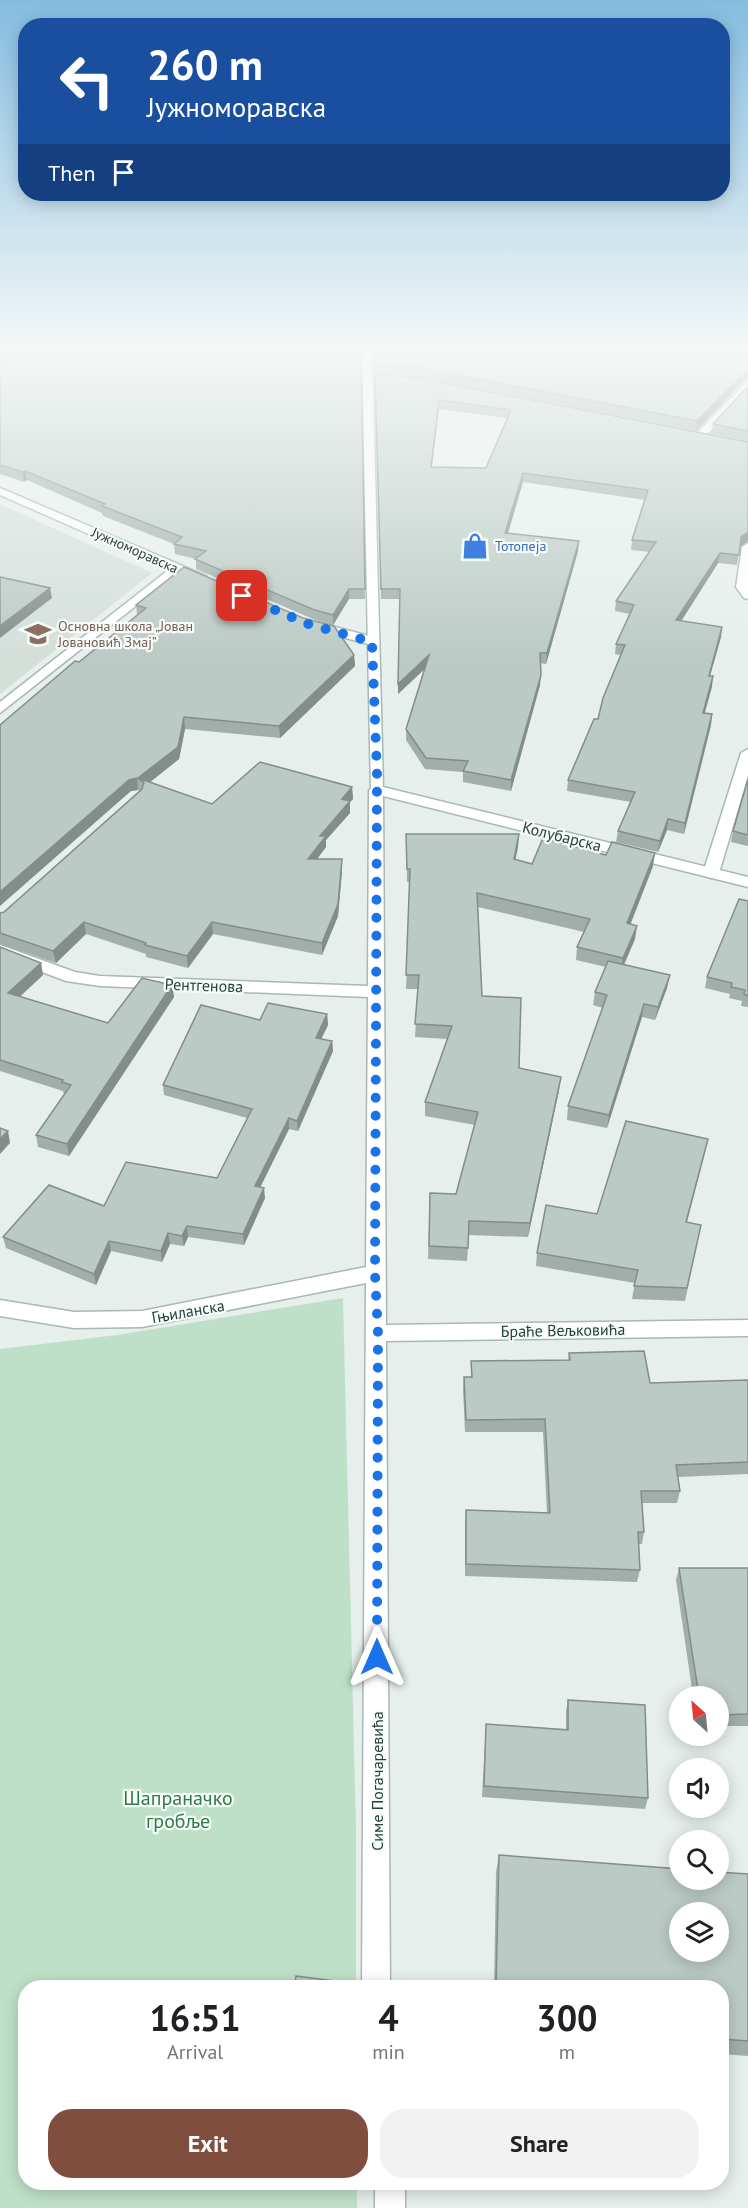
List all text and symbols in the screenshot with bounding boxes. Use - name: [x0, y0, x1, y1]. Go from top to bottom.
- text: 260 m: [147, 37, 263, 92]
- icon: left: [48, 42, 126, 120]
- text: Јужноморавска: [147, 90, 326, 124]
- icon: arrive: [107, 156, 140, 189]
- text: Then: [48, 159, 95, 187]
- street label: Јужноморавска: [88, 522, 181, 577]
- shop icon: Тотопеја: [460, 531, 490, 561]
- place label: Тотопеја: [495, 537, 546, 555]
- pin: [216, 570, 267, 621]
- icon: arrive: [225, 579, 258, 612]
- place label: Основна школа „Јован Јовановић Змај”: [57, 617, 193, 651]
- school or university icon: Основна школа „Јован Јовановић Змај”: [23, 619, 53, 649]
- street label: Колубарска: [520, 817, 604, 855]
- street label: Рентгенова: [164, 974, 244, 996]
- street label: Гњиланска: [150, 1295, 226, 1327]
- street label: Браће Вељковића: [500, 1319, 626, 1341]
- position arrow: [345, 1625, 409, 1689]
- north arrow: [669, 1686, 729, 1746]
- map controls: [669, 1686, 729, 1962]
- street label: Симе Погачаревића: [367, 1711, 387, 1851]
- button: sound: [669, 1758, 729, 1818]
- park label: Шапраначко гробље: [123, 1785, 233, 1834]
- button: search: [669, 1830, 729, 1890]
- button: layers: [669, 1902, 729, 1962]
- text: 16:51: [149, 1994, 241, 2041]
- text: 4: [378, 1994, 399, 2041]
- text: 300: [536, 1994, 598, 2041]
- text: Arrival: [167, 2039, 223, 2065]
- text: min: [372, 2039, 405, 2065]
- text: m: [559, 2039, 575, 2065]
- button: Exit: [48, 2109, 368, 2178]
- button: Share: [380, 2109, 699, 2178]

